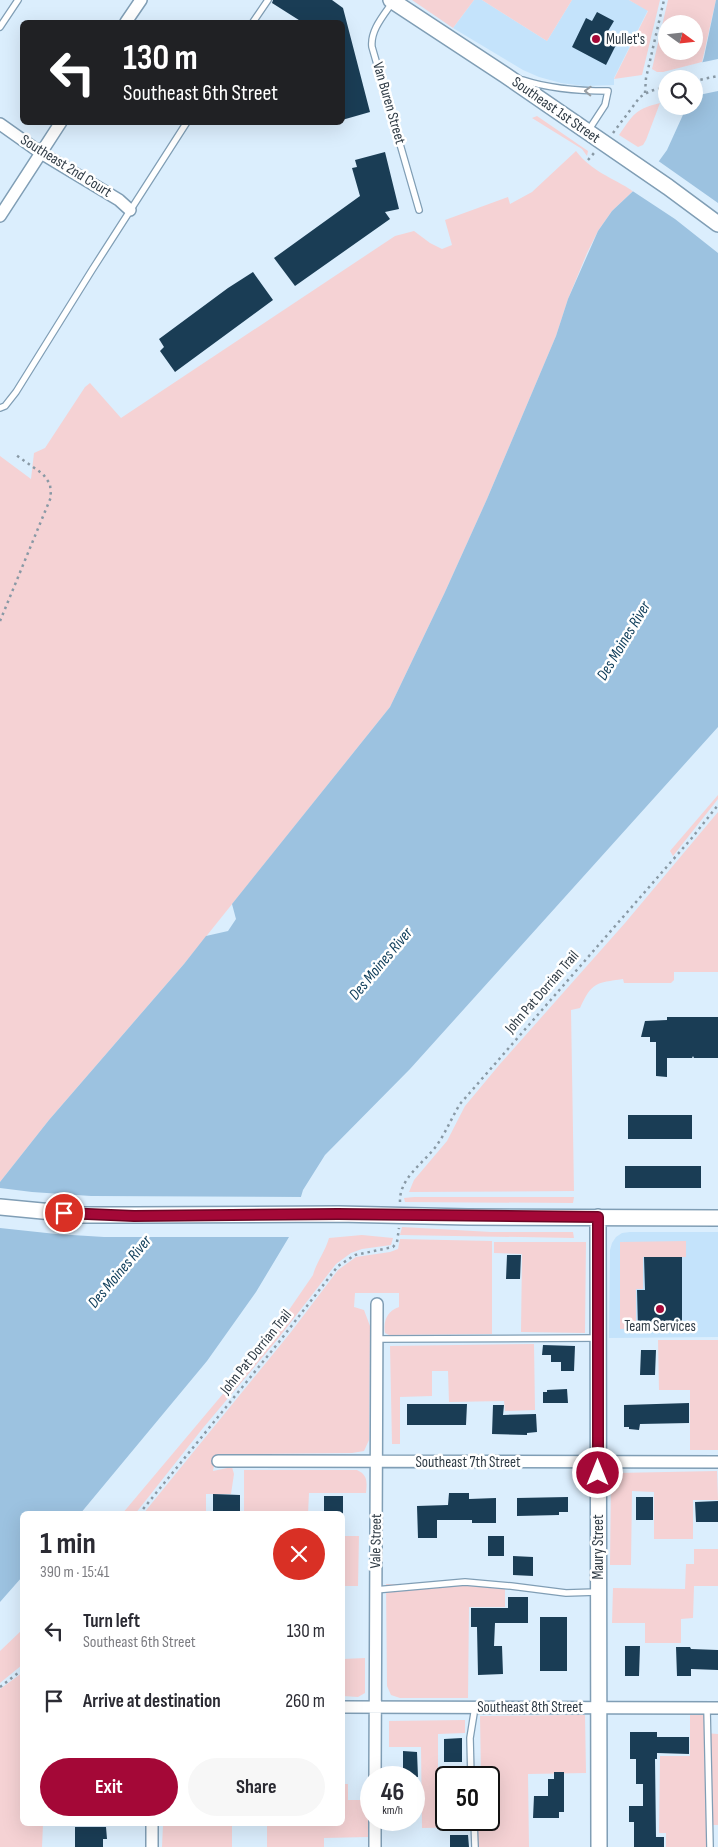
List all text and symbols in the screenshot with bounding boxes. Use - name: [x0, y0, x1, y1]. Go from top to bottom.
- north arrow: [658, 15, 702, 60]
- map controls: [658, 15, 703, 115]
- place label: Mullet's: [606, 30, 645, 49]
- marker: Mullet's: [590, 33, 602, 45]
- text: 130 m: [123, 37, 198, 80]
- icon: left: [40, 40, 105, 105]
- street label: Van Buren Street: [368, 60, 410, 147]
- button: search: [658, 70, 703, 115]
- street label: Southeast 1st Street: [508, 73, 604, 148]
- text: Southeast 6th Street: [123, 80, 278, 107]
- one-way arrow: [584, 85, 592, 96]
- street label: Southeast 2nd Court: [17, 130, 115, 202]
- water label: Des Moines River: [593, 598, 655, 684]
- water label: Des Moines River: [345, 924, 417, 1004]
- street label: John Pat Dorrian Trail: [500, 947, 583, 1038]
- pin: [43, 1192, 85, 1234]
- icon: arrive: [50, 1199, 78, 1227]
- water label: Des Moines River: [84, 1232, 156, 1312]
- marker: Team Services: [654, 1303, 666, 1315]
- street label: John Pat Dorrian Trail: [215, 1306, 296, 1399]
- place label: Team Services: [624, 1317, 696, 1336]
- position arrow: [571, 1446, 623, 1498]
- street label: Southeast 7th Street: [415, 1453, 521, 1472]
- street label: Vale Street: [366, 1513, 386, 1569]
- street label: Maury Street: [589, 1514, 608, 1580]
- text: 1 min: [40, 1526, 96, 1562]
- button: close: [273, 1528, 325, 1580]
- text: 390 m · 15:41: [40, 1563, 109, 1582]
- text: Turn left: [83, 1610, 140, 1633]
- icon: left: [40, 1617, 68, 1645]
- text: 130 m: [287, 1620, 325, 1643]
- text: Southeast 6th Street: [83, 1633, 196, 1652]
- icon: arrive: [40, 1687, 68, 1715]
- text: Arrive at destination: [83, 1690, 221, 1713]
- text: 260 m: [285, 1690, 325, 1713]
- street label: Southeast 8th Street: [477, 1698, 583, 1717]
- button: Exit: [40, 1758, 178, 1816]
- button: Share: [188, 1758, 325, 1816]
- speed limit sign: 50: [435, 1766, 500, 1831]
- text: 46: [381, 1777, 404, 1808]
- text: km/h: [382, 1803, 403, 1818]

